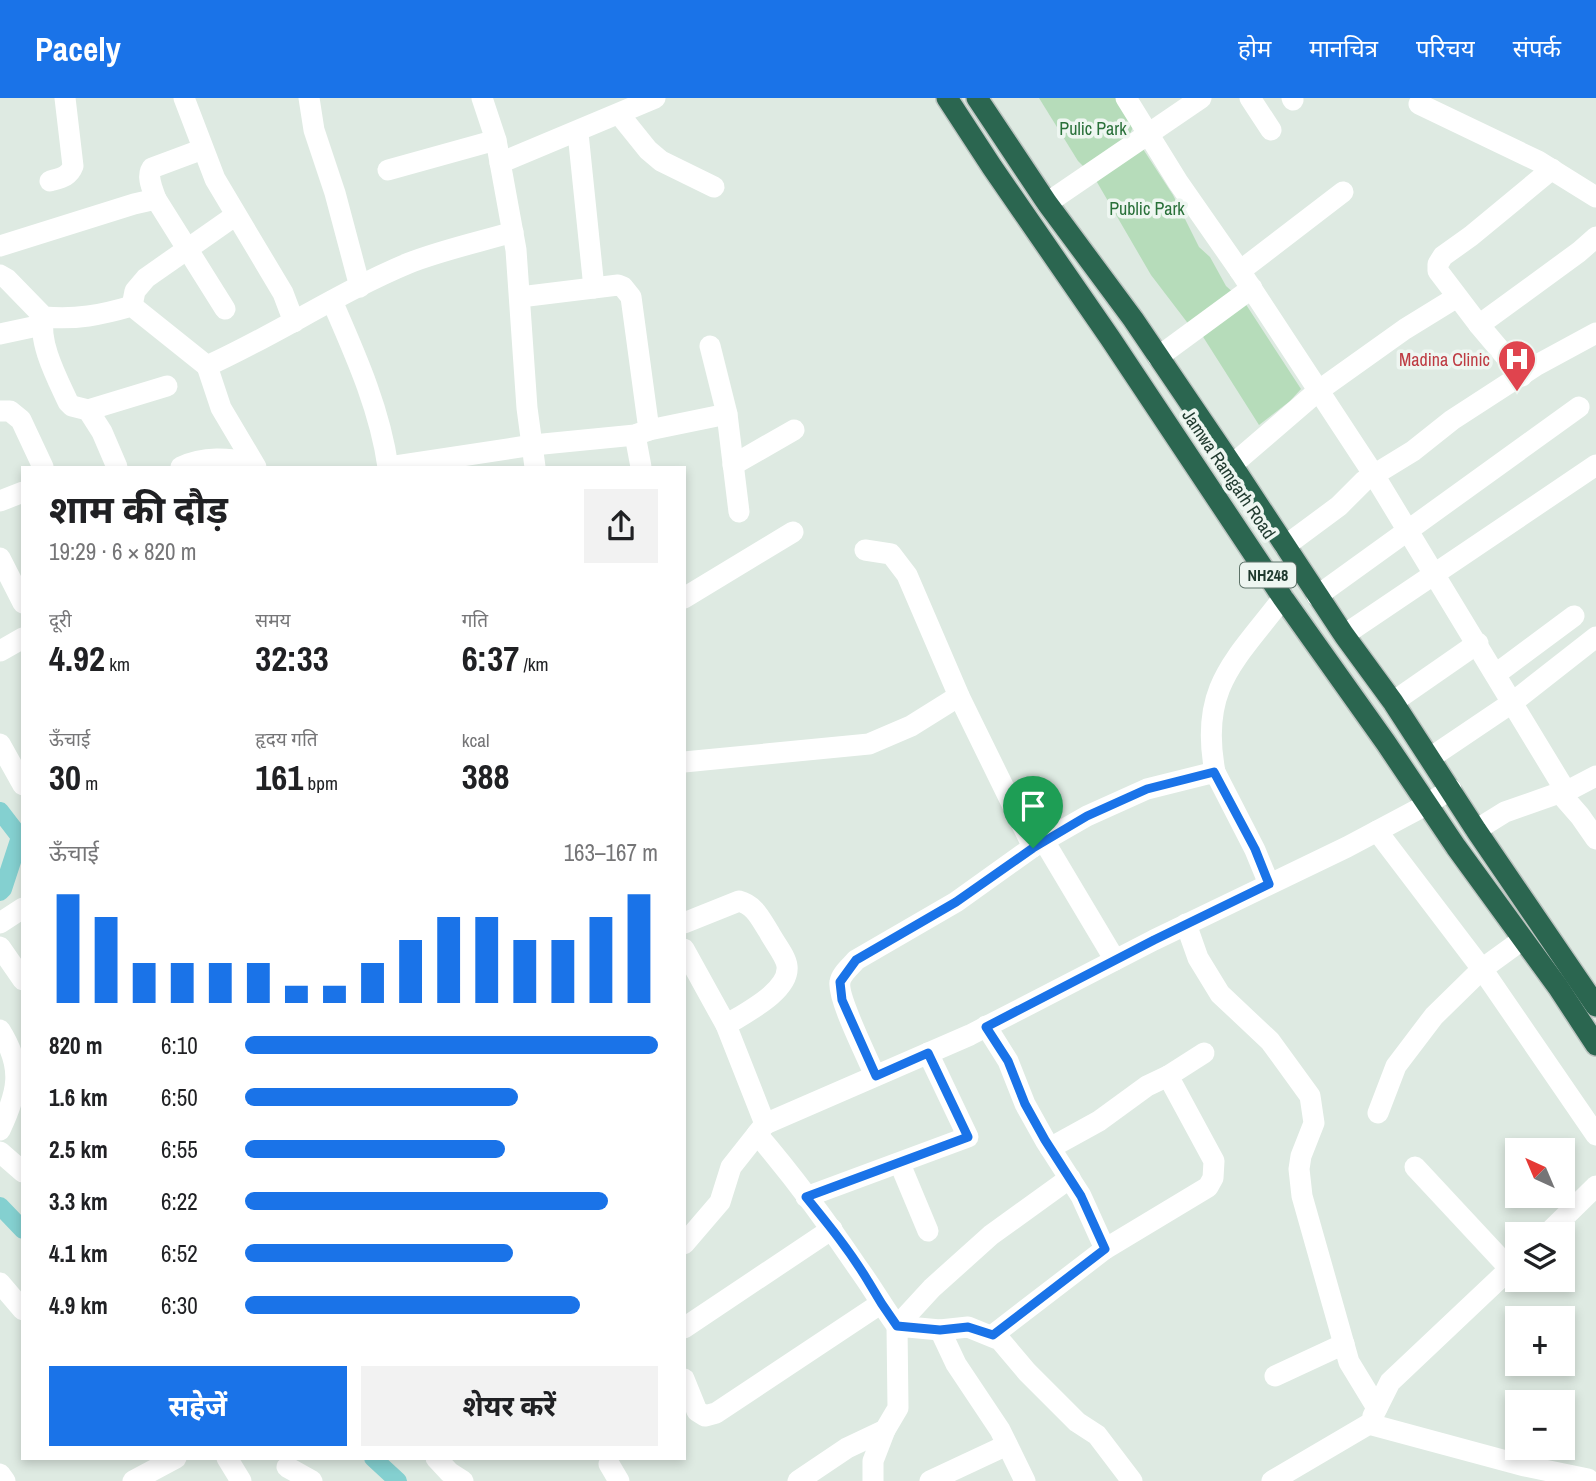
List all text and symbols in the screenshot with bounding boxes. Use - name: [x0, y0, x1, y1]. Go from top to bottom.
- text: Pacely: [35, 27, 121, 71]
- text: होम: [1238, 32, 1271, 64]
- text: मानचित्र: [1309, 32, 1378, 64]
- text: परिचय: [1416, 32, 1475, 64]
- text: संपर्क: [1513, 32, 1561, 64]
- park label: Pulic Park: [1059, 116, 1127, 141]
- park label: Public Park: [1109, 196, 1185, 221]
- hospital icon: Madina Clinic: [1496, 338, 1538, 393]
- place label: Madina Clinic: [1399, 347, 1490, 372]
- street label: Jamwa Ramgarh Road: [1176, 404, 1282, 544]
- text: शाम की दौड़: [49, 484, 228, 535]
- button: share: [584, 489, 658, 563]
- text: 19:29 · 6 × 820 m: [49, 536, 196, 567]
- road number: NH248: [1240, 562, 1296, 588]
- text: दूरी: [49, 607, 72, 633]
- text: समय: [255, 607, 291, 633]
- text: गति: [462, 607, 488, 633]
- text: 4.92: [49, 635, 105, 682]
- text: 32:33: [255, 635, 329, 682]
- text: 6:37: [462, 635, 519, 682]
- text: km: [105, 651, 130, 677]
- text: /km: [519, 651, 549, 677]
- text: ऊँचाई: [49, 726, 90, 752]
- text: हृदय गति: [255, 726, 318, 752]
- text: kcal: [462, 727, 489, 753]
- text: 388: [462, 753, 510, 800]
- text: 30: [49, 754, 81, 801]
- text: 161: [255, 754, 303, 801]
- text: m: [81, 770, 98, 796]
- text: bpm: [303, 770, 338, 796]
- pin: [1003, 776, 1063, 848]
- icon: arrive: [1014, 787, 1052, 825]
- text: ऊँचाई: [49, 837, 99, 868]
- text: 163–167 m: [564, 837, 658, 868]
- text: 820 m: [49, 1030, 102, 1061]
- text: 6:10: [161, 1030, 198, 1061]
- text: 1.6 km: [49, 1082, 108, 1113]
- text: 6:50: [161, 1082, 198, 1113]
- text: 2.5 km: [49, 1134, 108, 1165]
- text: 6:55: [161, 1134, 198, 1165]
- north arrow: [1505, 1138, 1575, 1208]
- map controls: [1505, 1138, 1575, 1460]
- text: 3.3 km: [49, 1186, 108, 1217]
- text: 6:22: [161, 1186, 198, 1217]
- button: layers: [1505, 1222, 1575, 1292]
- text: 4.1 km: [49, 1238, 108, 1269]
- text: 6:52: [161, 1238, 198, 1269]
- text: 4.9 km: [49, 1290, 108, 1321]
- text: 6:30: [161, 1290, 198, 1321]
- button: +: [1505, 1306, 1575, 1376]
- button: सहेजें: [49, 1366, 347, 1446]
- button: शेयर करें: [361, 1366, 658, 1446]
- button: −: [1505, 1390, 1575, 1460]

